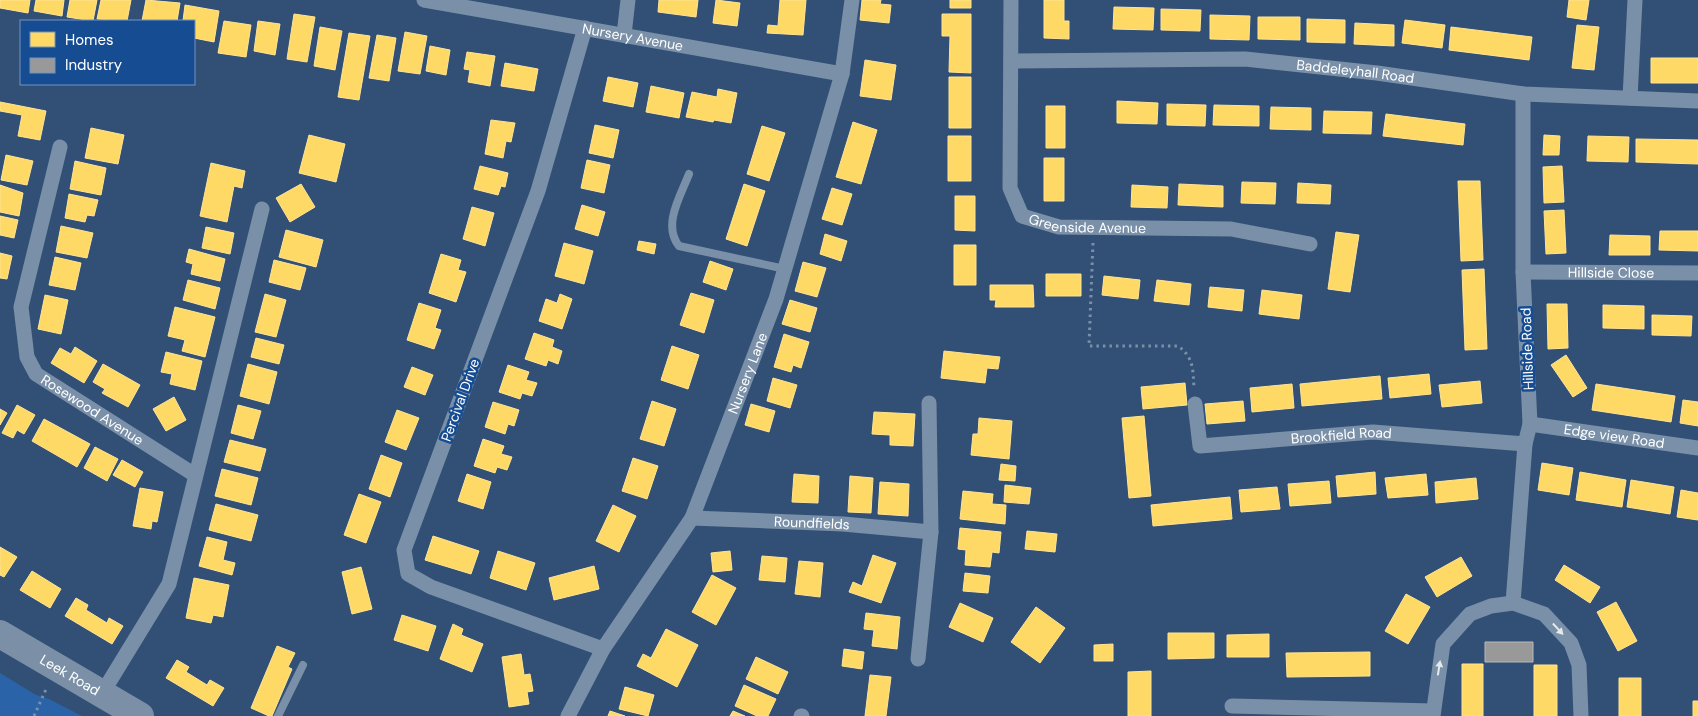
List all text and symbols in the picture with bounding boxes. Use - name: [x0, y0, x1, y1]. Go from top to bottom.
- street label: Nursery Avenue: [581, 19, 685, 55]
- legend: [20, 20, 195, 85]
- text: Homes: [65, 30, 114, 50]
- text: Industry: [65, 55, 123, 75]
- street label: Baddeleyhall Road: [1296, 56, 1415, 87]
- street label: Greenside Avenue: [1027, 210, 1146, 237]
- street label: Hillside Close: [1568, 263, 1654, 282]
- street label: Hillside Road: [1517, 307, 1537, 391]
- street label: Nursery Lane: [724, 330, 771, 416]
- street label: Percival Drive: [437, 356, 483, 444]
- street label: Rosewood Avenue: [38, 371, 147, 449]
- street label: Edge view Road: [1563, 420, 1666, 452]
- street label: Brookfield Road: [1290, 423, 1392, 448]
- street label: Roundfields: [774, 512, 851, 534]
- one-way arrow: [1552, 623, 1564, 635]
- street label: Leek Road: [37, 650, 103, 699]
- one-way arrow: [1435, 659, 1443, 675]

